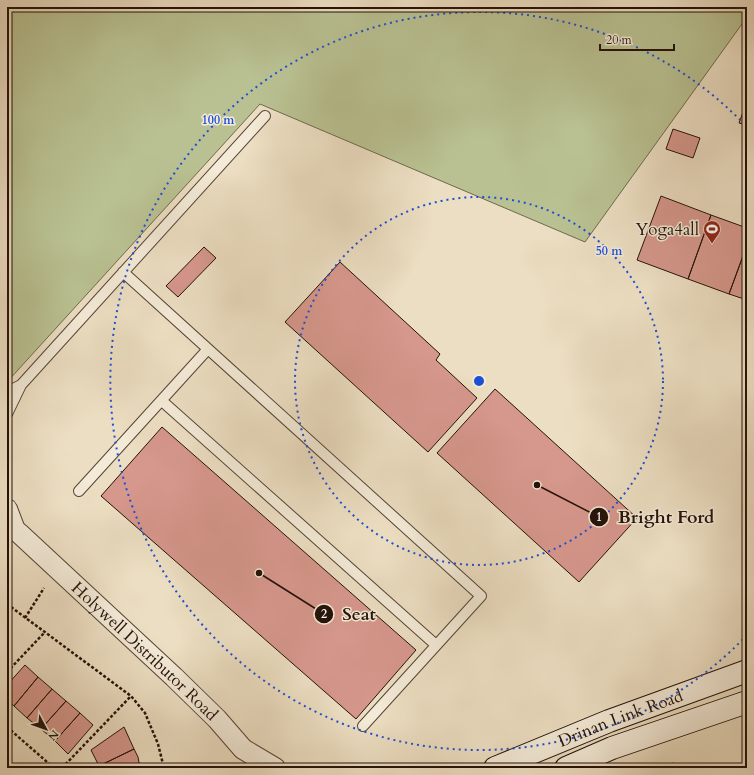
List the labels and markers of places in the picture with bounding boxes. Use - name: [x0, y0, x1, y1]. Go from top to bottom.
- place label: Yoga4all: [636, 218, 700, 241]
- sports icon: Yoga4all: [702, 219, 722, 244]
- centre of rings: [472, 374, 486, 388]
- callout: Bright Ford: [589, 502, 722, 532]
- callout: Seat: [314, 599, 384, 629]

